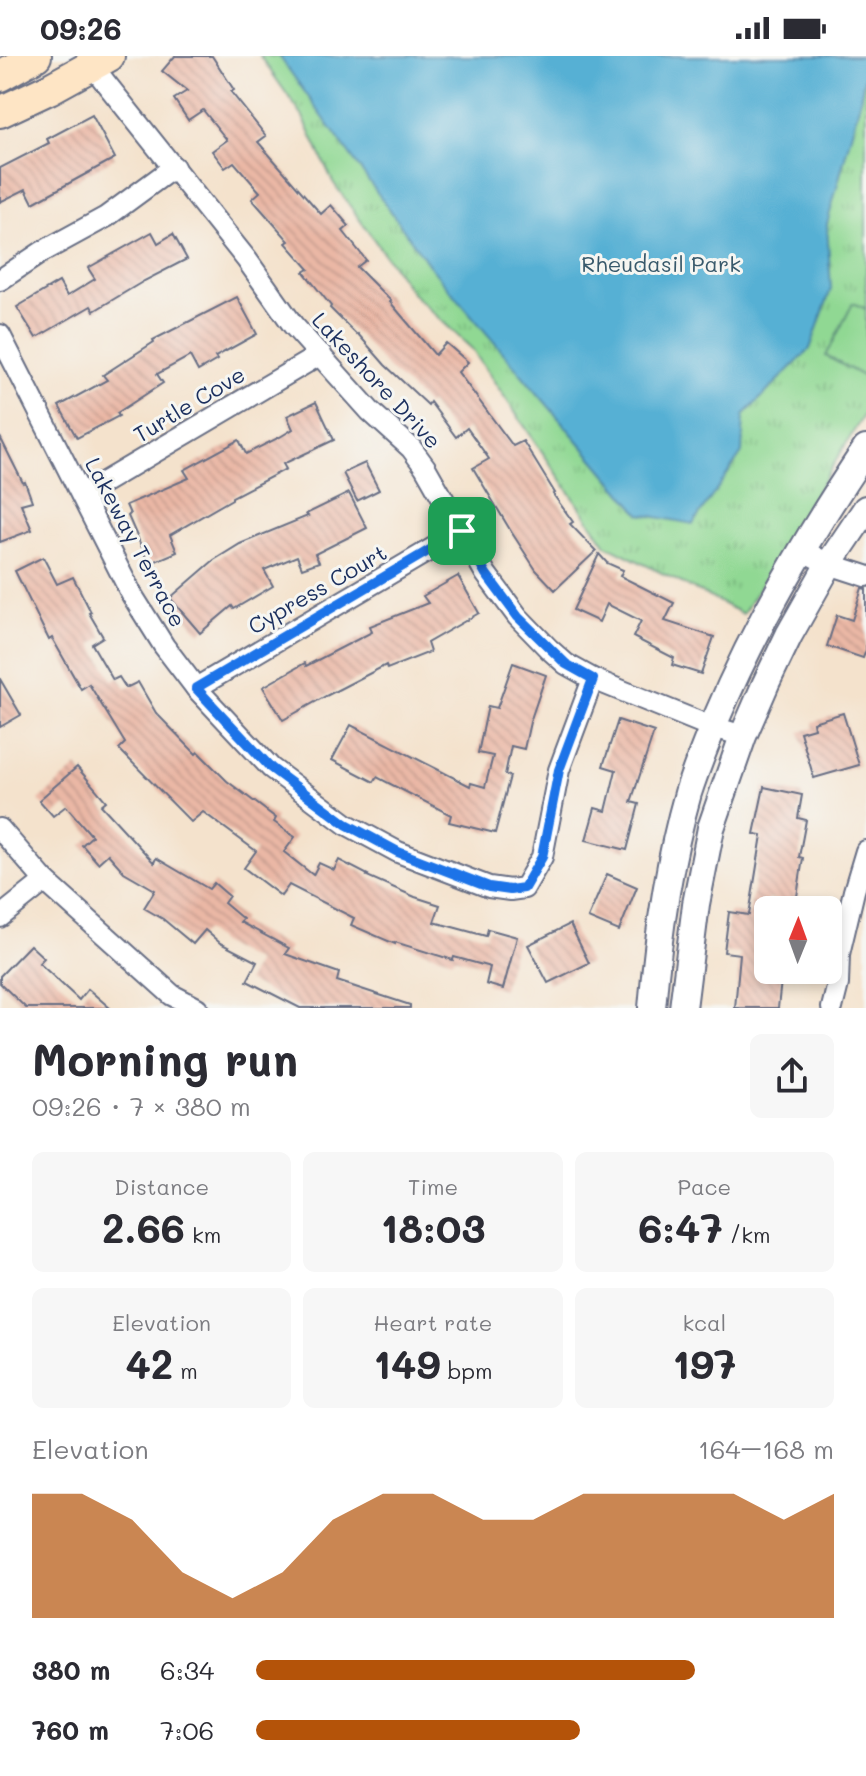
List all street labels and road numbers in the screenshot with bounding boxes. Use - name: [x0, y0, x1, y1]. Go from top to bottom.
- street label: Lakeshore Drive: [306, 306, 448, 454]
- street label: Turtle Cove: [128, 359, 250, 449]
- street label: Lakeway Terrace: [79, 452, 193, 632]
- street label: Cypress Court: [242, 538, 392, 640]

